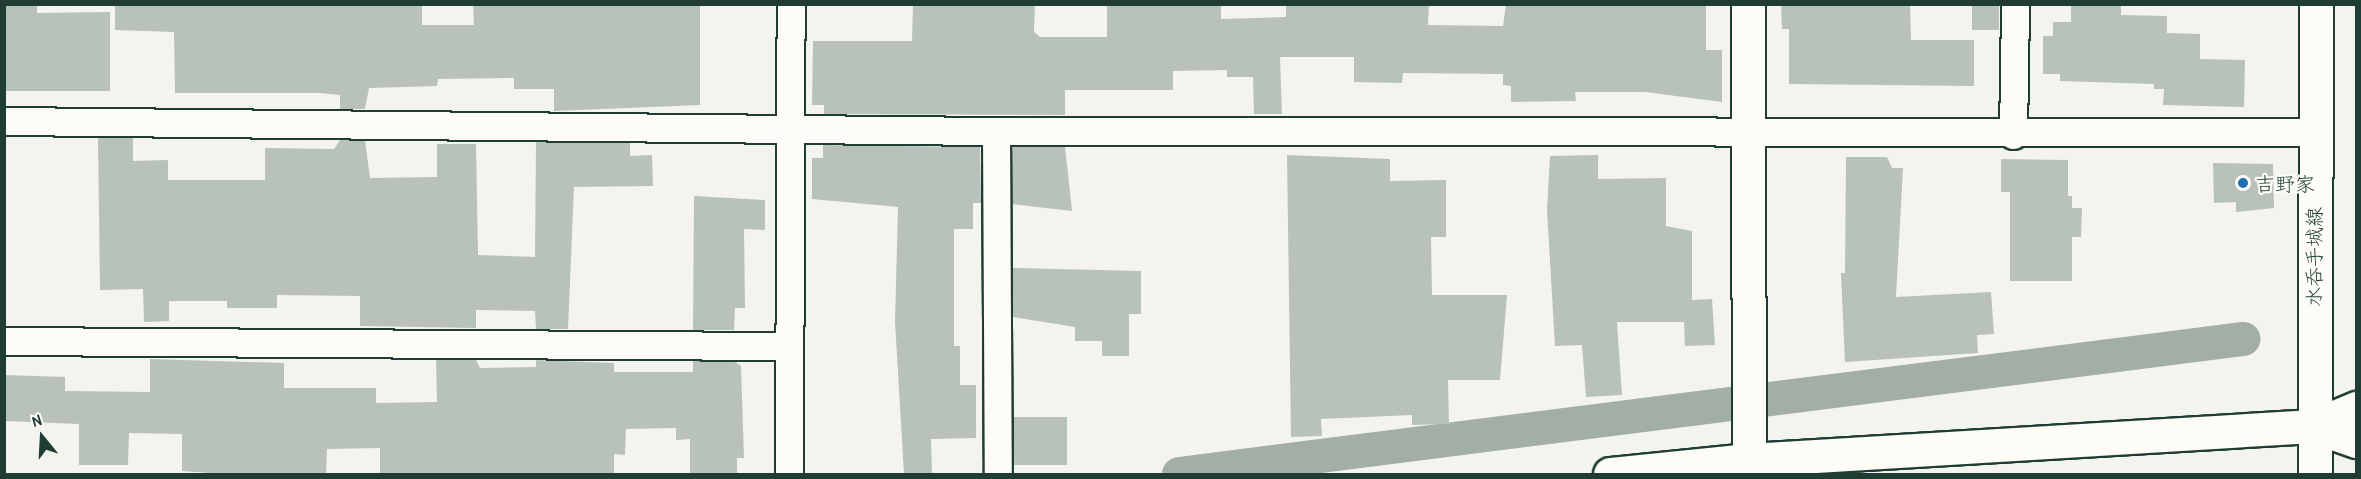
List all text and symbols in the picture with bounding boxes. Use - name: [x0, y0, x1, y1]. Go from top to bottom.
- place label: 吉野家: [2255, 171, 2315, 195]
- marker: 吉野家: [2236, 176, 2250, 190]
- street label: 水呑手城線: [2301, 207, 2325, 307]
- north arrow: [12, 407, 72, 467]
- text: N: [29, 408, 44, 432]

